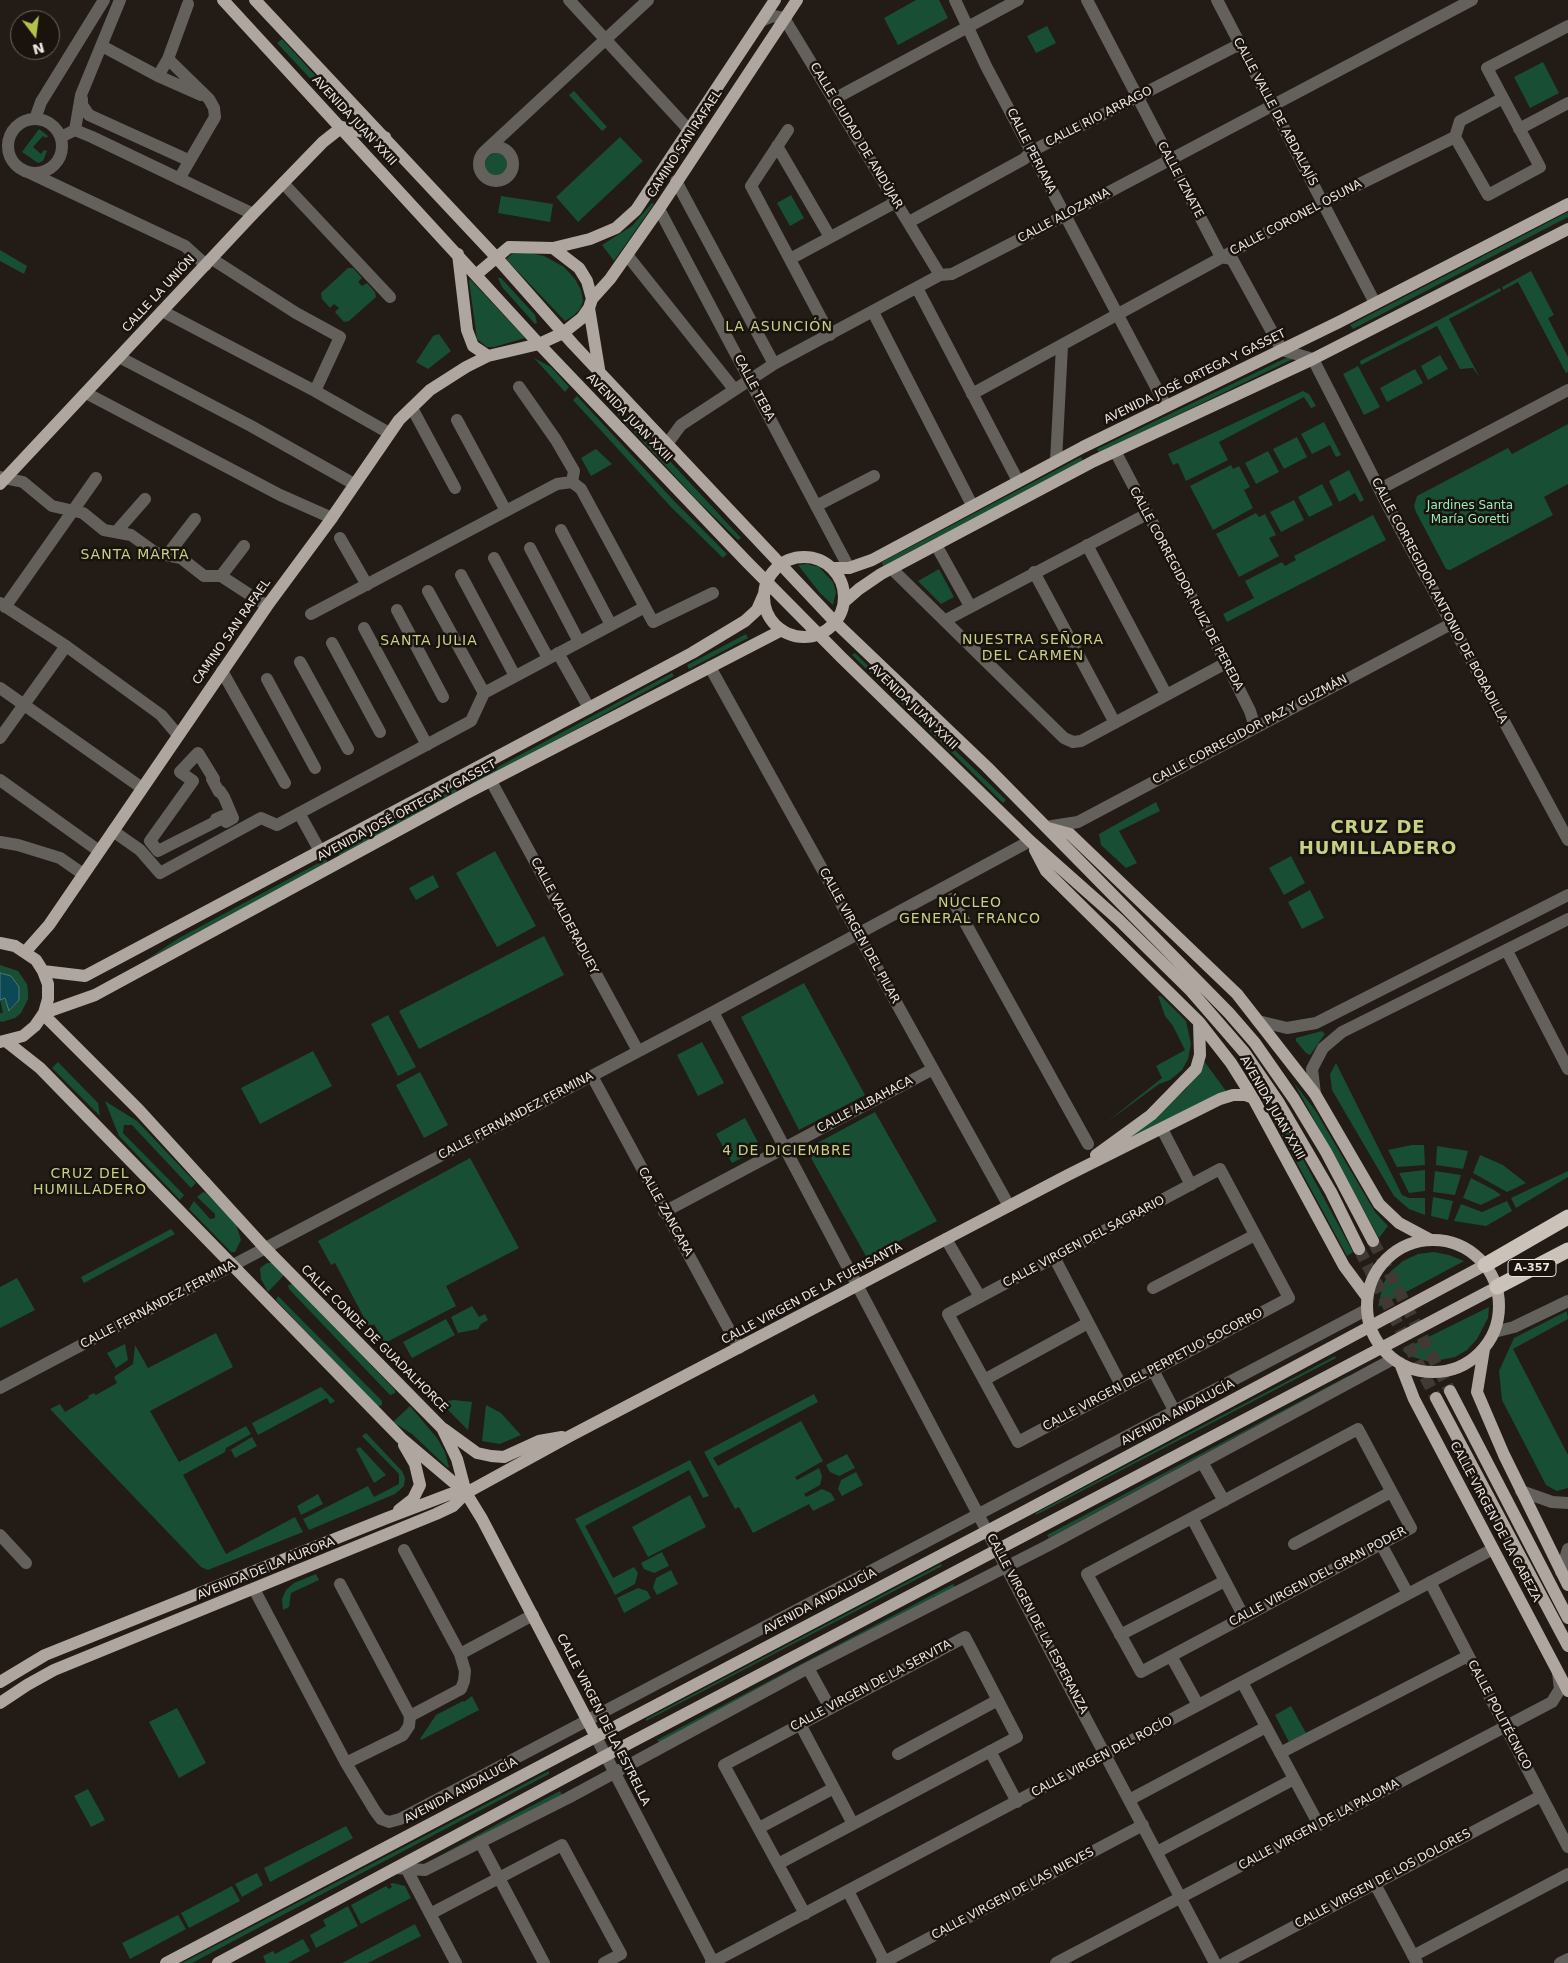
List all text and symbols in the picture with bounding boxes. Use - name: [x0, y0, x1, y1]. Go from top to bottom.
- north arrow: [10, 10, 60, 60]
- street label: CALLE VALLE DE ABDALAJÍS: [1230, 35, 1320, 189]
- text: N: [31, 39, 46, 58]
- street label: CALLE CIUDAD DE ANDÚJAR: [807, 60, 905, 212]
- street label: AVENIDA JUAN XXIII: [309, 73, 399, 169]
- street label: CALLE RÍO ARRAGO: [1043, 84, 1155, 150]
- street label: CAMINO SAN RAFAEL: [645, 87, 725, 201]
- street label: CALLE PERIANA: [1003, 106, 1059, 196]
- street label: CALLE IZNATE: [1154, 139, 1206, 221]
- street label: CALLE CORONEL OSUNA: [1228, 177, 1364, 259]
- street label: CALLE ALOZAINA: [1015, 186, 1113, 246]
- street label: CALLE LA UNIÓN: [120, 252, 198, 336]
- district label: LA ASUNCIÓN: [724, 319, 834, 335]
- street label: AVENIDA JOSÉ ORTEGA Y GASSET: [1102, 327, 1288, 427]
- street label: CALLE TEBA: [731, 353, 777, 423]
- street label: AVENIDA JUAN XXIII: [583, 371, 675, 465]
- street label: CALLE CORREGIDOR ANTONIO DE BOBADILLA: [1368, 476, 1510, 726]
- street label: CALLE CORREGIDOR RUIZ DE PEREDA: [1126, 485, 1246, 693]
- park label: Jardines Santa María Goretti: [1427, 499, 1513, 527]
- district label: SANTA MARTA: [79, 547, 191, 563]
- street label: CAMINO SAN RAFAEL: [190, 576, 274, 688]
- district label: NUESTRA SEÑORA DEL CARMEN: [960, 632, 1106, 664]
- district label: SANTA JULIA: [379, 633, 479, 649]
- street label: AVENIDA JUAN XXIII: [866, 661, 960, 753]
- street label: CALLE CORREGIDOR PAZ Y GUZMÁN: [1150, 672, 1350, 788]
- street label: AVENIDA JOSÉ ORTEGA Y GASSET: [315, 758, 499, 864]
- district label: CRUZ DE HUMILLADERO: [1297, 817, 1459, 860]
- street label: CALLE VALDERADUEY: [527, 855, 601, 977]
- street label: CALLE VIRGEN DEL PILAR: [816, 866, 902, 1006]
- district label: NÚCLEO GENERAL FRANCO: [897, 895, 1043, 928]
- street label: AVENIDA JUAN XXIII: [1236, 1054, 1308, 1162]
- street label: CALLE FERNÁNDEZ FERMINA: [436, 1069, 596, 1163]
- street label: CALLE ALBAHACA: [815, 1074, 915, 1136]
- district label: 4 DE DICIEMBRE: [721, 1143, 853, 1159]
- street label: CALLE ZANCARA: [635, 1165, 695, 1259]
- district label: CRUZ DEL HUMILLADERO: [32, 1166, 148, 1198]
- street label: CALLE VIRGEN DEL SAGRARIO: [1001, 1193, 1167, 1291]
- street label: CALLE VIRGEN DE LA FUENSANTA: [719, 1240, 905, 1348]
- street label: CALLE FERNÁNDEZ FERMINA: [78, 1258, 238, 1352]
- road number: A-357: [1508, 1260, 1556, 1276]
- street label: CALLE CONDE DE GUADALHORCE: [298, 1263, 450, 1415]
- street label: CALLE VIRGEN DEL PERPETUO SOCORRO: [1041, 1306, 1265, 1434]
- street label: AVENIDA ANDALUCÍA: [1119, 1377, 1237, 1449]
- street label: CALLE VIRGEN DE LA CABEZA: [1446, 1439, 1544, 1605]
- street label: CALLE VIRGEN DEL GRAN PODER: [1227, 1524, 1409, 1630]
- street label: CALLE VIRGEN DE LA ESPERANZA: [983, 1531, 1091, 1717]
- street label: AVENIDA DE LA AURORA: [195, 1535, 337, 1603]
- street label: AVENIDA ANDALUCÍA: [761, 1566, 879, 1638]
- street label: CALLE VIRGEN DE LA ESTRELLA: [553, 1632, 653, 1808]
- street label: CALLE VIRGEN DE LA SERVITA: [788, 1637, 954, 1735]
- street label: CALLE POLITÉCNICO: [1464, 1658, 1534, 1772]
- street label: CALLE VIRGEN DEL ROCÍO: [1029, 1714, 1175, 1800]
- street label: AVENIDA ANDALUCÍA: [402, 1755, 520, 1827]
- street label: CALLE VIRGEN DE LA PALOMA: [1236, 1776, 1402, 1874]
- street label: CALLE VIRGEN DE LOS DOLORES: [1293, 1826, 1473, 1932]
- street label: CALLE VIRGEN DE LAS NIEVES: [929, 1845, 1097, 1943]

